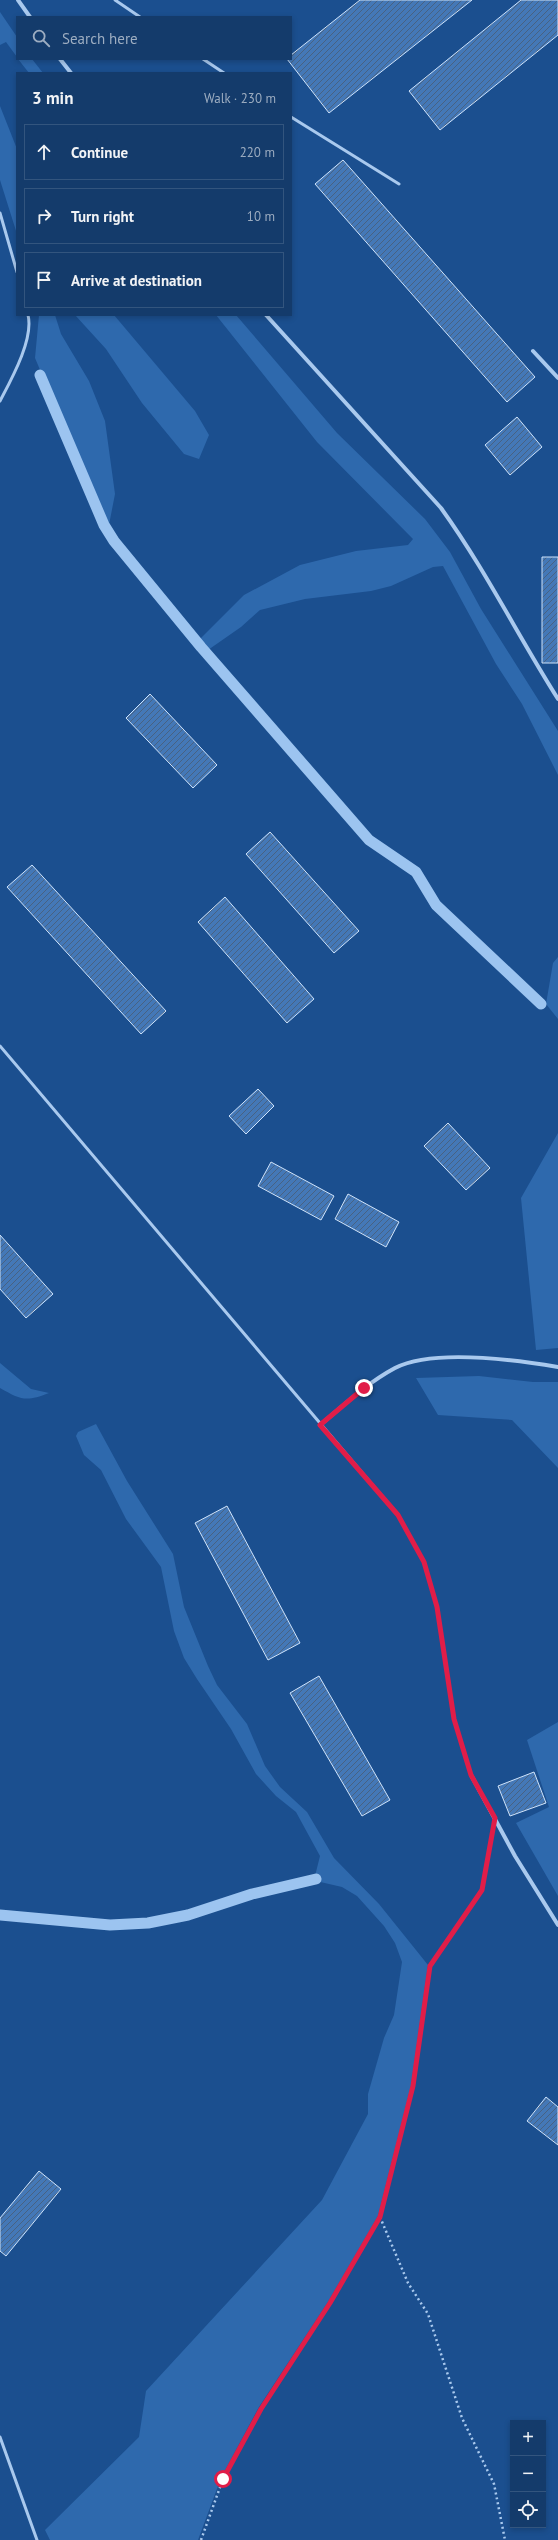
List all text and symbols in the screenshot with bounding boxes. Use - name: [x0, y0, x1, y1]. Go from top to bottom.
- search box: [16, 16, 292, 60]
- icon: search: [30, 27, 52, 49]
- text: Search here: [62, 29, 138, 48]
- text: 3 min: [32, 87, 73, 109]
- text: Walk · 230 m: [204, 90, 276, 107]
- icon: ahead: [33, 141, 55, 163]
- text: Continue: [71, 143, 128, 162]
- text: 220 m: [240, 144, 275, 161]
- icon: right: [33, 205, 55, 227]
- text: Turn right: [71, 207, 134, 226]
- text: 10 m: [247, 208, 275, 225]
- icon: arrive: [33, 269, 55, 291]
- text: Arrive at destination: [71, 271, 202, 290]
- route end: [355, 1379, 373, 1397]
- map controls: [510, 2420, 546, 2528]
- button: +: [510, 2420, 546, 2456]
- button: −: [510, 2456, 546, 2492]
- route start: [214, 2470, 232, 2488]
- button: locate: [510, 2492, 546, 2528]

